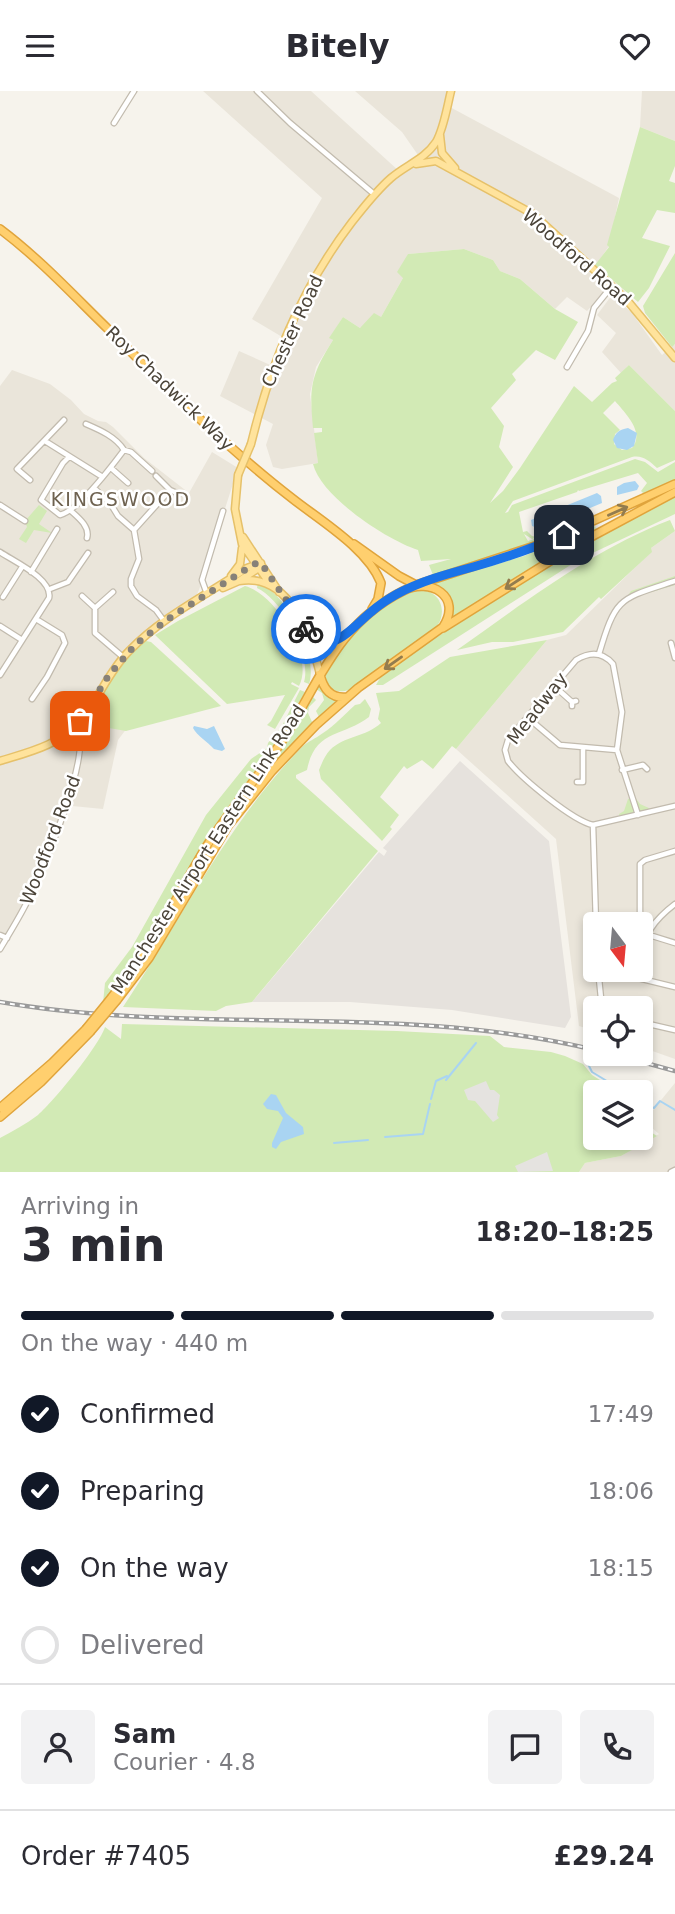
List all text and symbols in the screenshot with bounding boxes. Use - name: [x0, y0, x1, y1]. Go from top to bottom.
- icon: menu: [21, 27, 59, 65]
- text: Bitely: [285, 27, 390, 65]
- icon: heart: [616, 27, 654, 65]
- street label: Woodford Road: [518, 204, 636, 310]
- street label: Chester Road: [257, 272, 327, 390]
- street label: Roy Chadwick Way: [102, 322, 239, 455]
- district label: KINGSWOOD: [51, 488, 191, 510]
- one-way arrow: [607, 503, 628, 516]
- pin: [534, 505, 594, 565]
- icon: home: [545, 516, 583, 554]
- one-way arrow: [505, 576, 524, 590]
- courier: [271, 594, 341, 664]
- icon: bike: [287, 610, 325, 648]
- one-way arrow: [384, 656, 403, 670]
- street label: Meadway: [502, 668, 572, 748]
- pin: [50, 691, 110, 751]
- street label: Manchester Airport Eastern Link Road: [107, 701, 309, 997]
- icon: bag: [61, 702, 99, 740]
- street label: Woodford Road: [16, 772, 84, 908]
- north arrow: [583, 912, 653, 982]
- map controls: [583, 912, 653, 1150]
- button: locate: [583, 996, 653, 1066]
- button: layers: [583, 1080, 653, 1150]
- text: Arriving in: [21, 1193, 139, 1219]
- text: 18:20–18:25: [475, 1217, 654, 1247]
- text: 3 min: [21, 1218, 165, 1272]
- text: On the way · 440 m: [21, 1330, 248, 1356]
- icon: check: [21, 1395, 59, 1433]
- text: Confirmed: [80, 1399, 215, 1429]
- text: 17:49: [588, 1401, 654, 1427]
- icon: check: [21, 1472, 59, 1510]
- text: Preparing: [80, 1476, 205, 1506]
- text: 18:06: [588, 1478, 654, 1504]
- icon: check: [21, 1549, 59, 1587]
- text: On the way: [80, 1553, 229, 1583]
- text: 18:15: [588, 1555, 654, 1581]
- text: Delivered: [80, 1630, 204, 1660]
- button: person: [21, 1710, 95, 1784]
- button: chat: [488, 1710, 562, 1784]
- button: phone: [580, 1710, 654, 1784]
- text: Sam: [113, 1719, 176, 1749]
- text: Courier · 4.8: [113, 1749, 256, 1775]
- text: Order #7405: [21, 1841, 191, 1871]
- text: £29.24: [554, 1841, 654, 1871]

